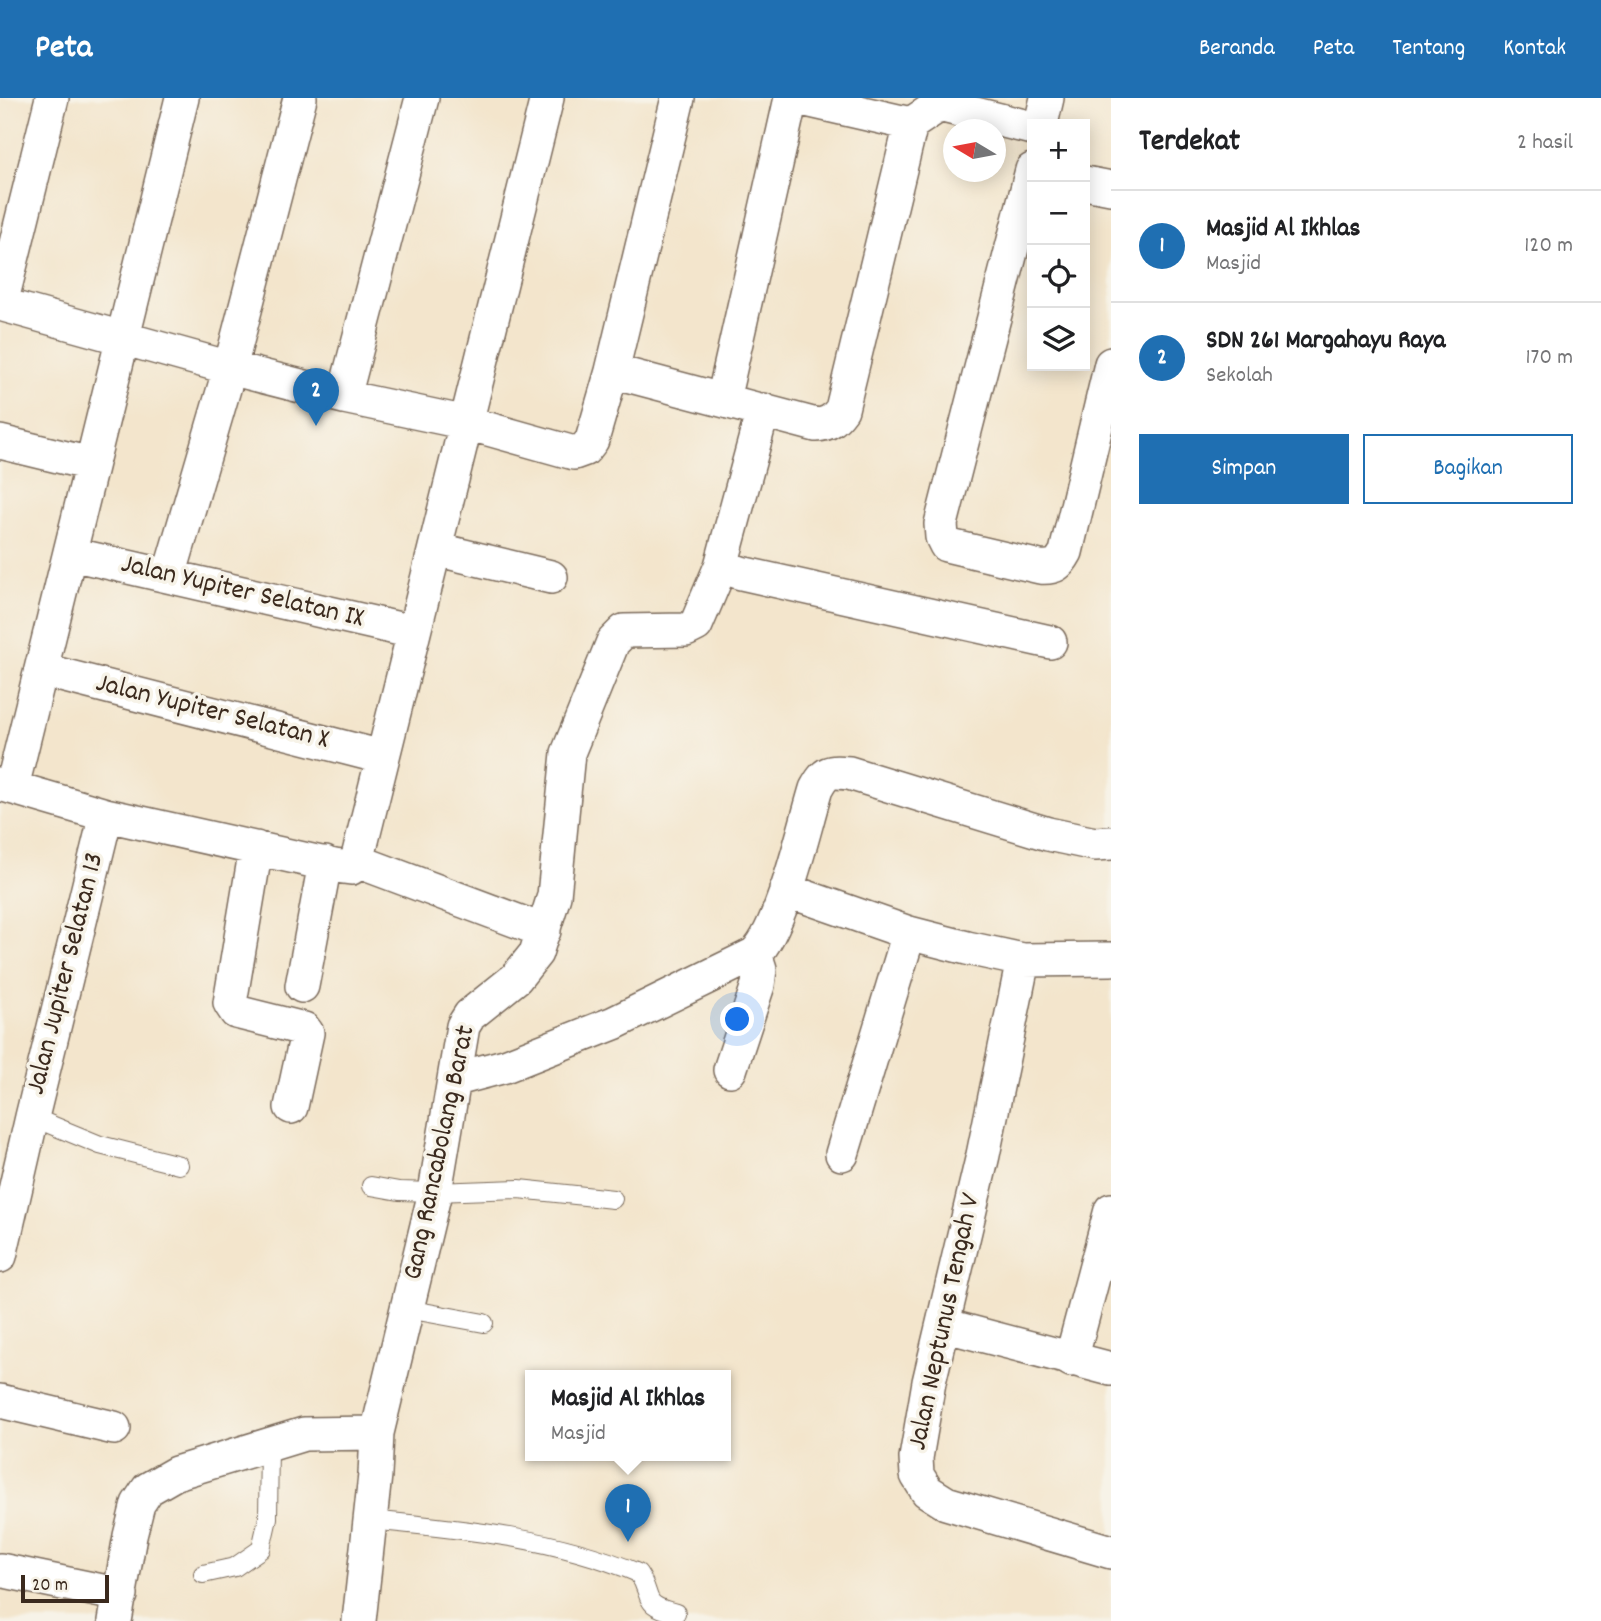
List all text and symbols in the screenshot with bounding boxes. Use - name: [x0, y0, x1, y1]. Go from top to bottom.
- text: Peta: [35, 26, 92, 73]
- text: Beranda: [1199, 32, 1275, 66]
- text: Peta: [1313, 32, 1354, 66]
- text: Tentang: [1392, 32, 1465, 66]
- text: Kontak: [1503, 32, 1566, 66]
- north arrow: [943, 119, 1006, 182]
- map controls: [1027, 119, 1090, 371]
- button: +: [1027, 119, 1090, 182]
- text: Terdekat: [1139, 122, 1240, 165]
- text: 2 hasil: [1517, 127, 1573, 160]
- button: −: [1027, 182, 1090, 245]
- text: Masjid Al Ikhlas: [1206, 211, 1360, 248]
- text: 1: [1159, 230, 1165, 263]
- text: 120 m: [1524, 230, 1573, 263]
- button: locate: [1027, 245, 1090, 308]
- text: Masjid: [1206, 248, 1261, 281]
- button: layers: [1027, 308, 1090, 371]
- text: SDN 261 Margahayu Raya: [1206, 323, 1445, 360]
- text: 2: [1157, 342, 1167, 375]
- text: 170 m: [1526, 342, 1573, 375]
- text: Sekolah: [1206, 360, 1273, 393]
- pin: 2: [293, 368, 339, 426]
- button: Simpan: [1139, 434, 1349, 504]
- button: Bagikan: [1363, 434, 1573, 504]
- street label: Jalan Yupiter Selatan IX: [117, 546, 367, 640]
- street label: Jalan Yupiter Selatan X: [91, 665, 333, 761]
- street label: Jalan Jupiter Selatan 13: [18, 849, 116, 1099]
- your location: [720, 1002, 754, 1036]
- street label: Gang Rancabolang Barat: [394, 1022, 488, 1284]
- street label: Jalan Neptunus Tengah V: [899, 1189, 993, 1454]
- popup: [525, 1370, 731, 1461]
- text: Masjid Al Ikhlas: [551, 1381, 705, 1418]
- text: Masjid: [551, 1418, 606, 1451]
- pin: 1: [605, 1484, 651, 1542]
- scale bar: [21, 1572, 108, 1604]
- text: 20 m: [32, 1573, 68, 1600]

